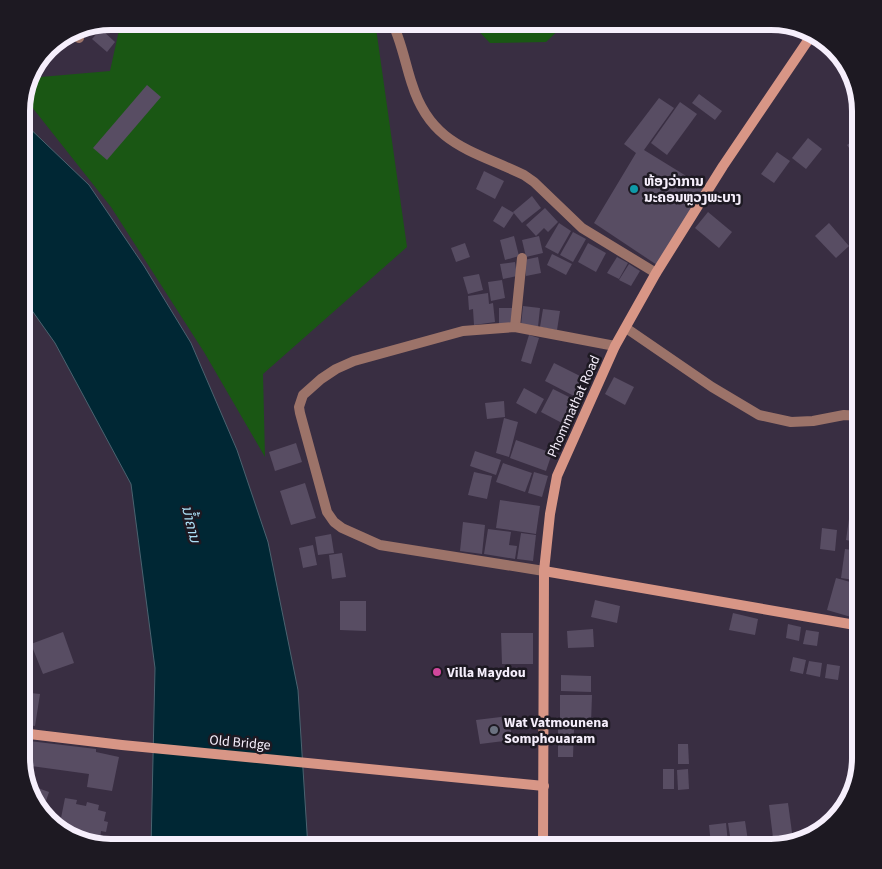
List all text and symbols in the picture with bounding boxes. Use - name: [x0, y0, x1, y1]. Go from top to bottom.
- place label: ຫ້ອງວ່າການ ນະຄອນຫຼວງພະບາງ: [644, 172, 741, 208]
- marker: ຫ້ອງວ່າການ ນະຄອນຫຼວງພະບາງ: [628, 183, 640, 195]
- street label: Phommathat Road: [542, 352, 605, 461]
- water label: ນ້ຳຄານ: [176, 503, 208, 547]
- place label: Villa Maydou: [446, 663, 526, 683]
- marker: Villa Maydou: [431, 666, 443, 678]
- place label: Wat Vatmounena Somphouaram: [504, 713, 609, 749]
- marker: Wat Vatmounena Somphouaram: [488, 724, 500, 736]
- street label: Old Bridge: [208, 730, 271, 756]

